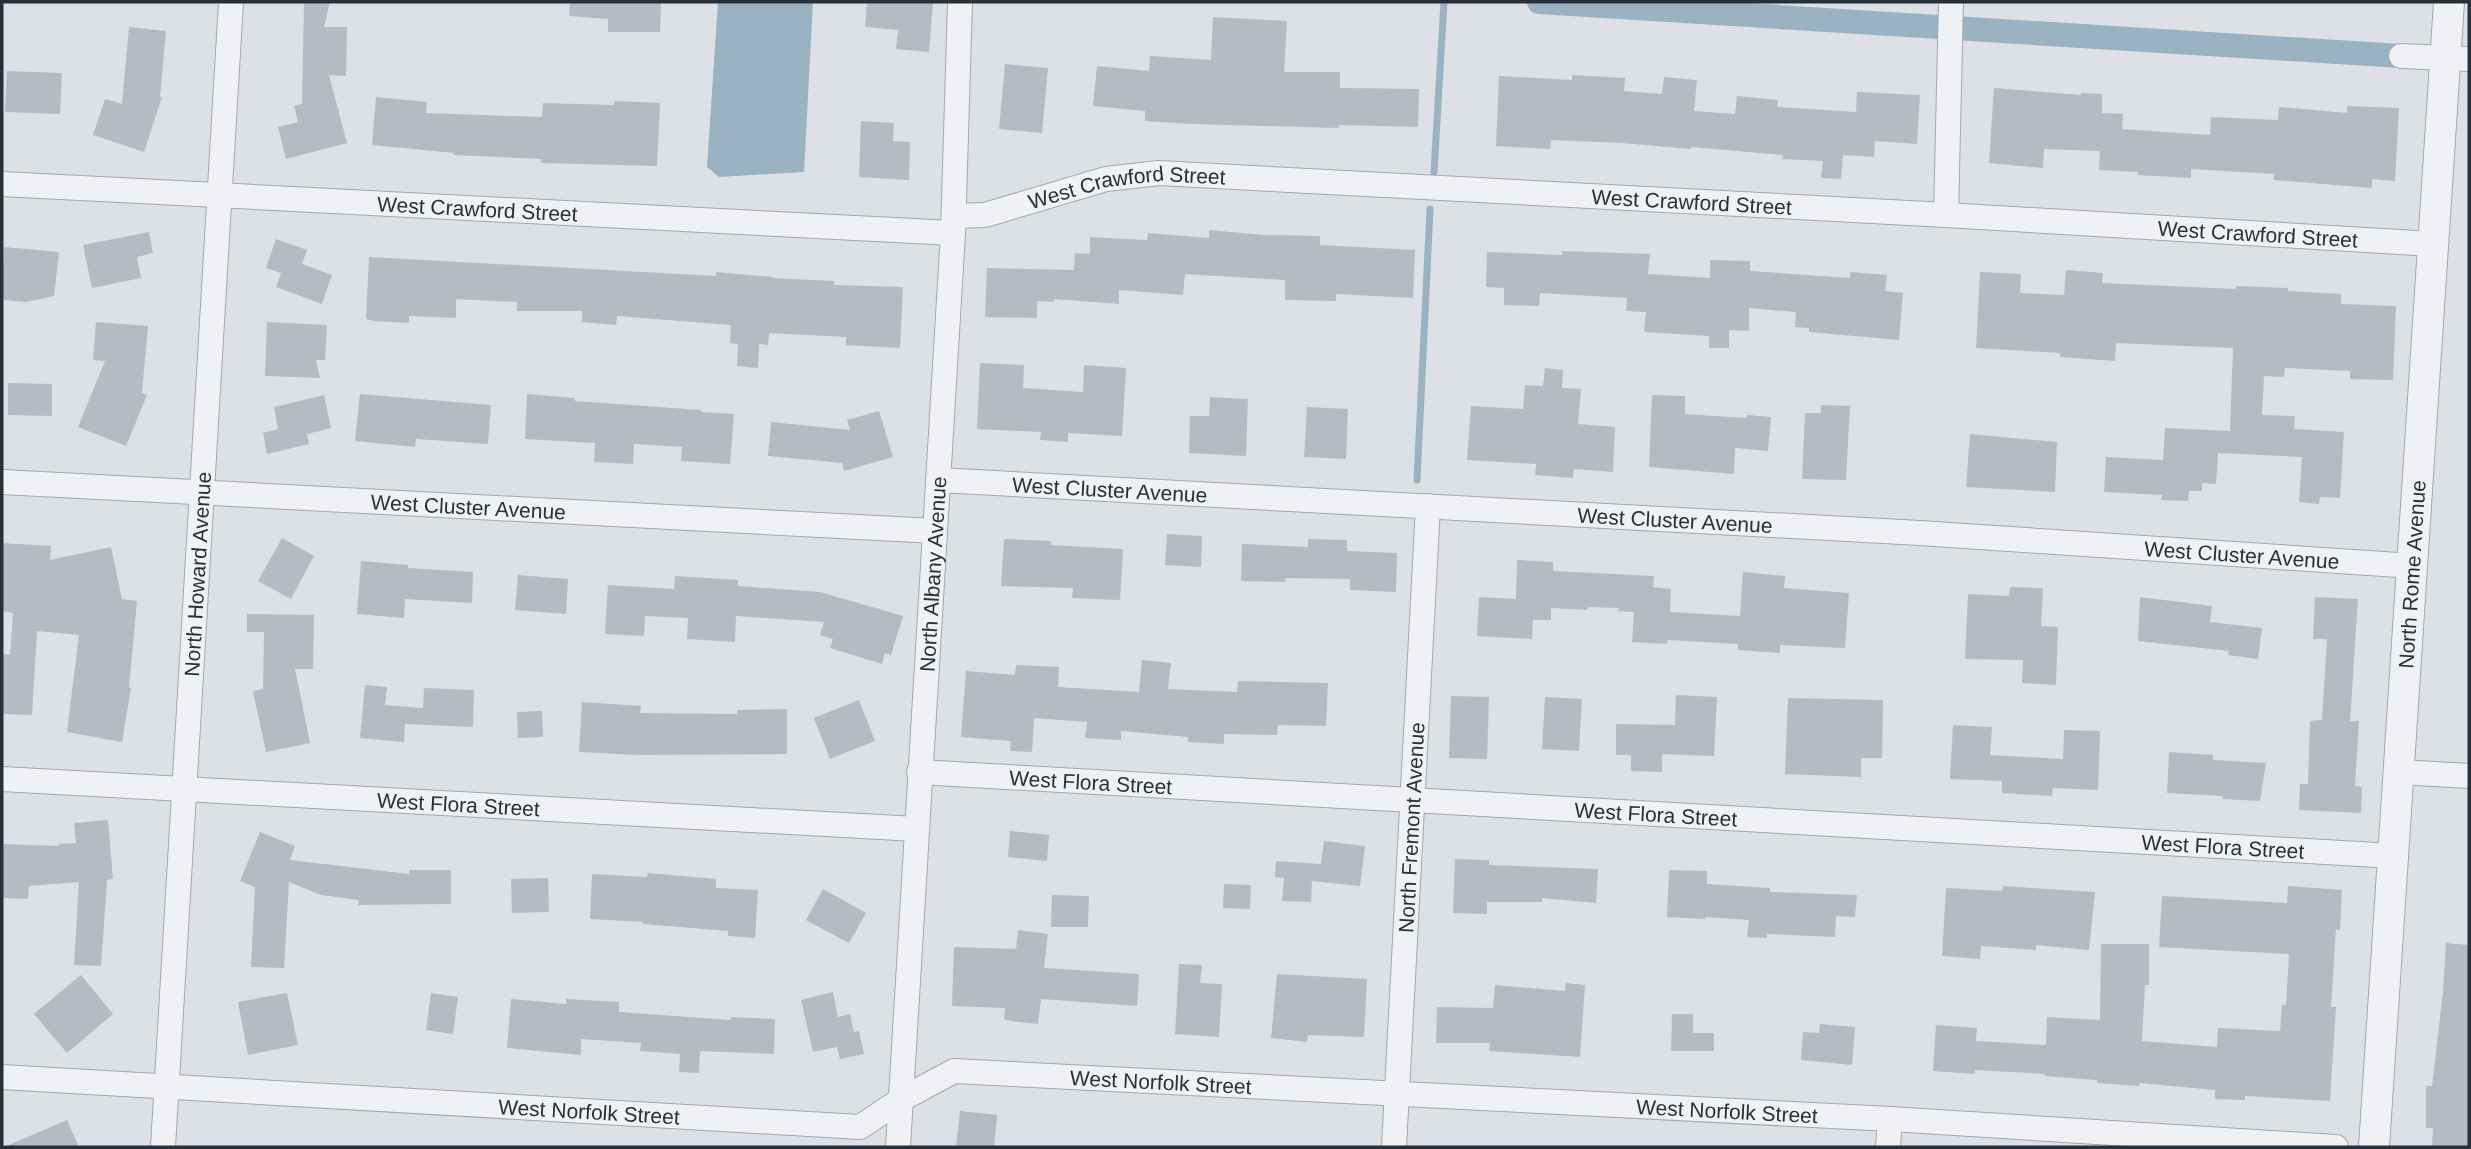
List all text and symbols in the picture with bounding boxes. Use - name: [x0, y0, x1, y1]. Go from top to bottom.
- street label: West Crawford Street: [1026, 161, 1226, 213]
- street label: West Crawford Street: [1591, 185, 1793, 218]
- street label: West Crawford Street: [377, 192, 578, 225]
- street label: West Crawford Street: [2157, 216, 2359, 251]
- street label: North Howard Avenue: [179, 471, 215, 677]
- street label: West Cluster Avenue: [1012, 473, 1208, 506]
- street label: North Albany Avenue: [915, 476, 950, 673]
- street label: North Rome Avenue: [2394, 479, 2429, 669]
- street label: West Cluster Avenue: [370, 490, 567, 523]
- street label: West Cluster Avenue: [1577, 503, 1773, 537]
- street label: West Cluster Avenue: [2144, 537, 2340, 573]
- street label: North Fremont Avenue: [1394, 721, 1428, 933]
- street label: West Flora Street: [1009, 766, 1173, 798]
- street label: West Flora Street: [376, 788, 541, 820]
- street label: West Flora Street: [1574, 798, 1738, 830]
- street label: West Flora Street: [2141, 830, 2305, 862]
- street label: West Norfolk Street: [1069, 1065, 1252, 1098]
- street label: West Norfolk Street: [498, 1094, 681, 1128]
- street label: West Norfolk Street: [1636, 1095, 1819, 1127]

